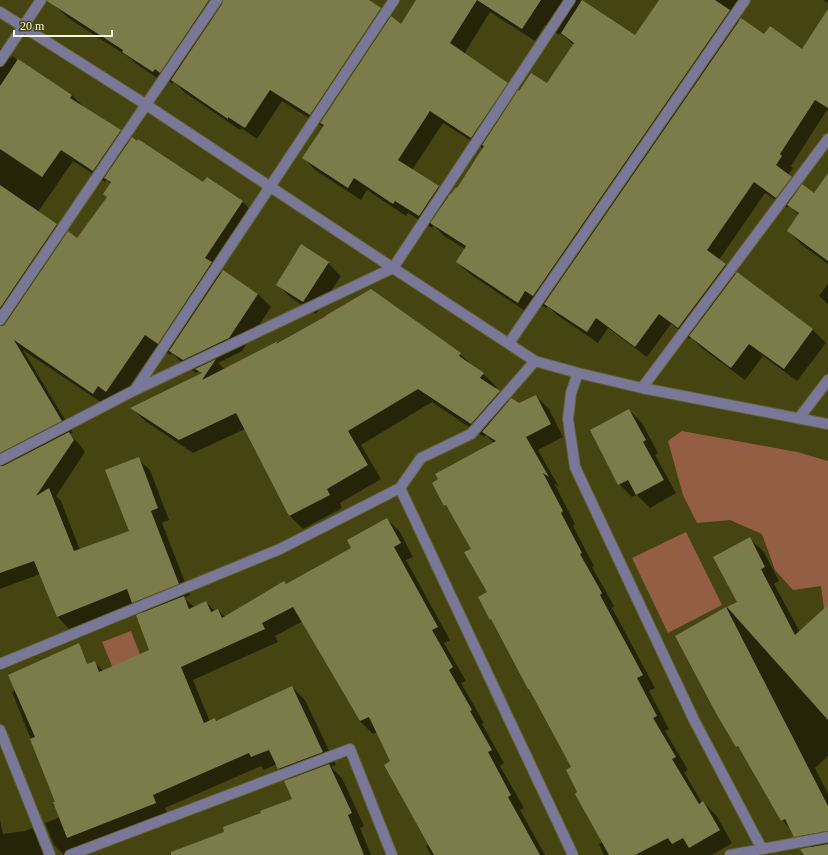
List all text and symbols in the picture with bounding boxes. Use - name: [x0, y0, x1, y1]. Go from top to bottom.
- scale bar: [14, 12, 112, 38]
- text: 20 m: [20, 19, 45, 33]

